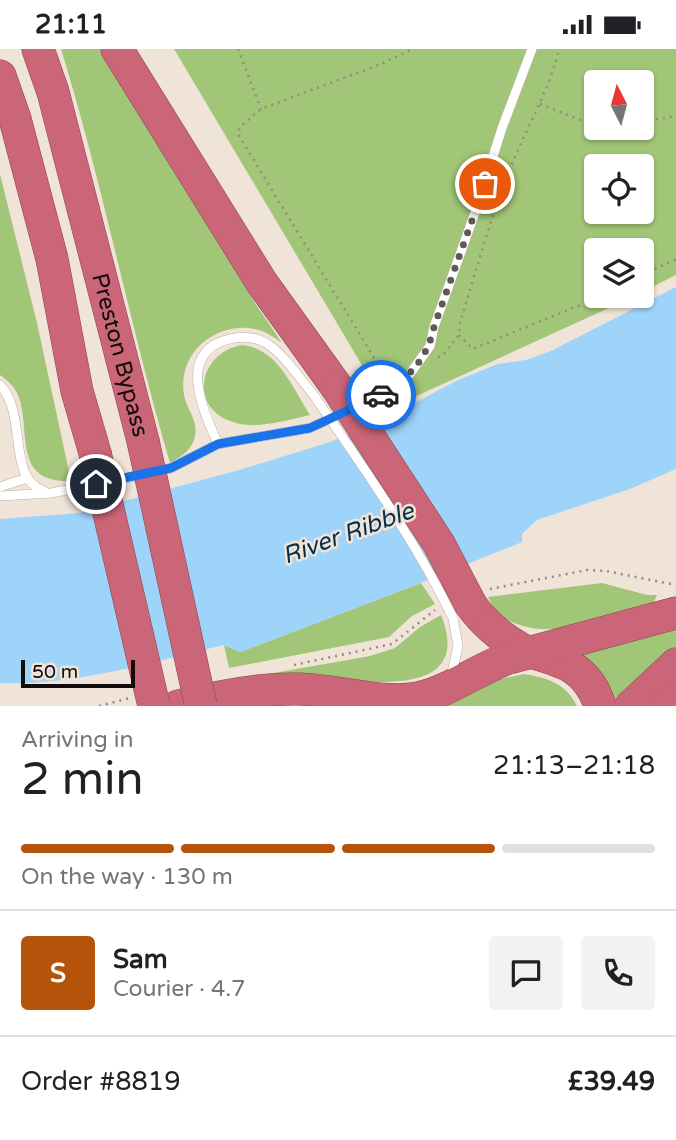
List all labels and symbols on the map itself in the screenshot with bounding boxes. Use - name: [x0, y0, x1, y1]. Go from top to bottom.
- north arrow: [584, 70, 654, 140]
- pin: [455, 154, 515, 214]
- street label: Preston Bypass: [85, 270, 154, 440]
- courier: [346, 360, 416, 430]
- pin: [66, 454, 126, 514]
- water label: River Ribble: [279, 496, 419, 571]
- scale bar: [21, 657, 135, 689]

